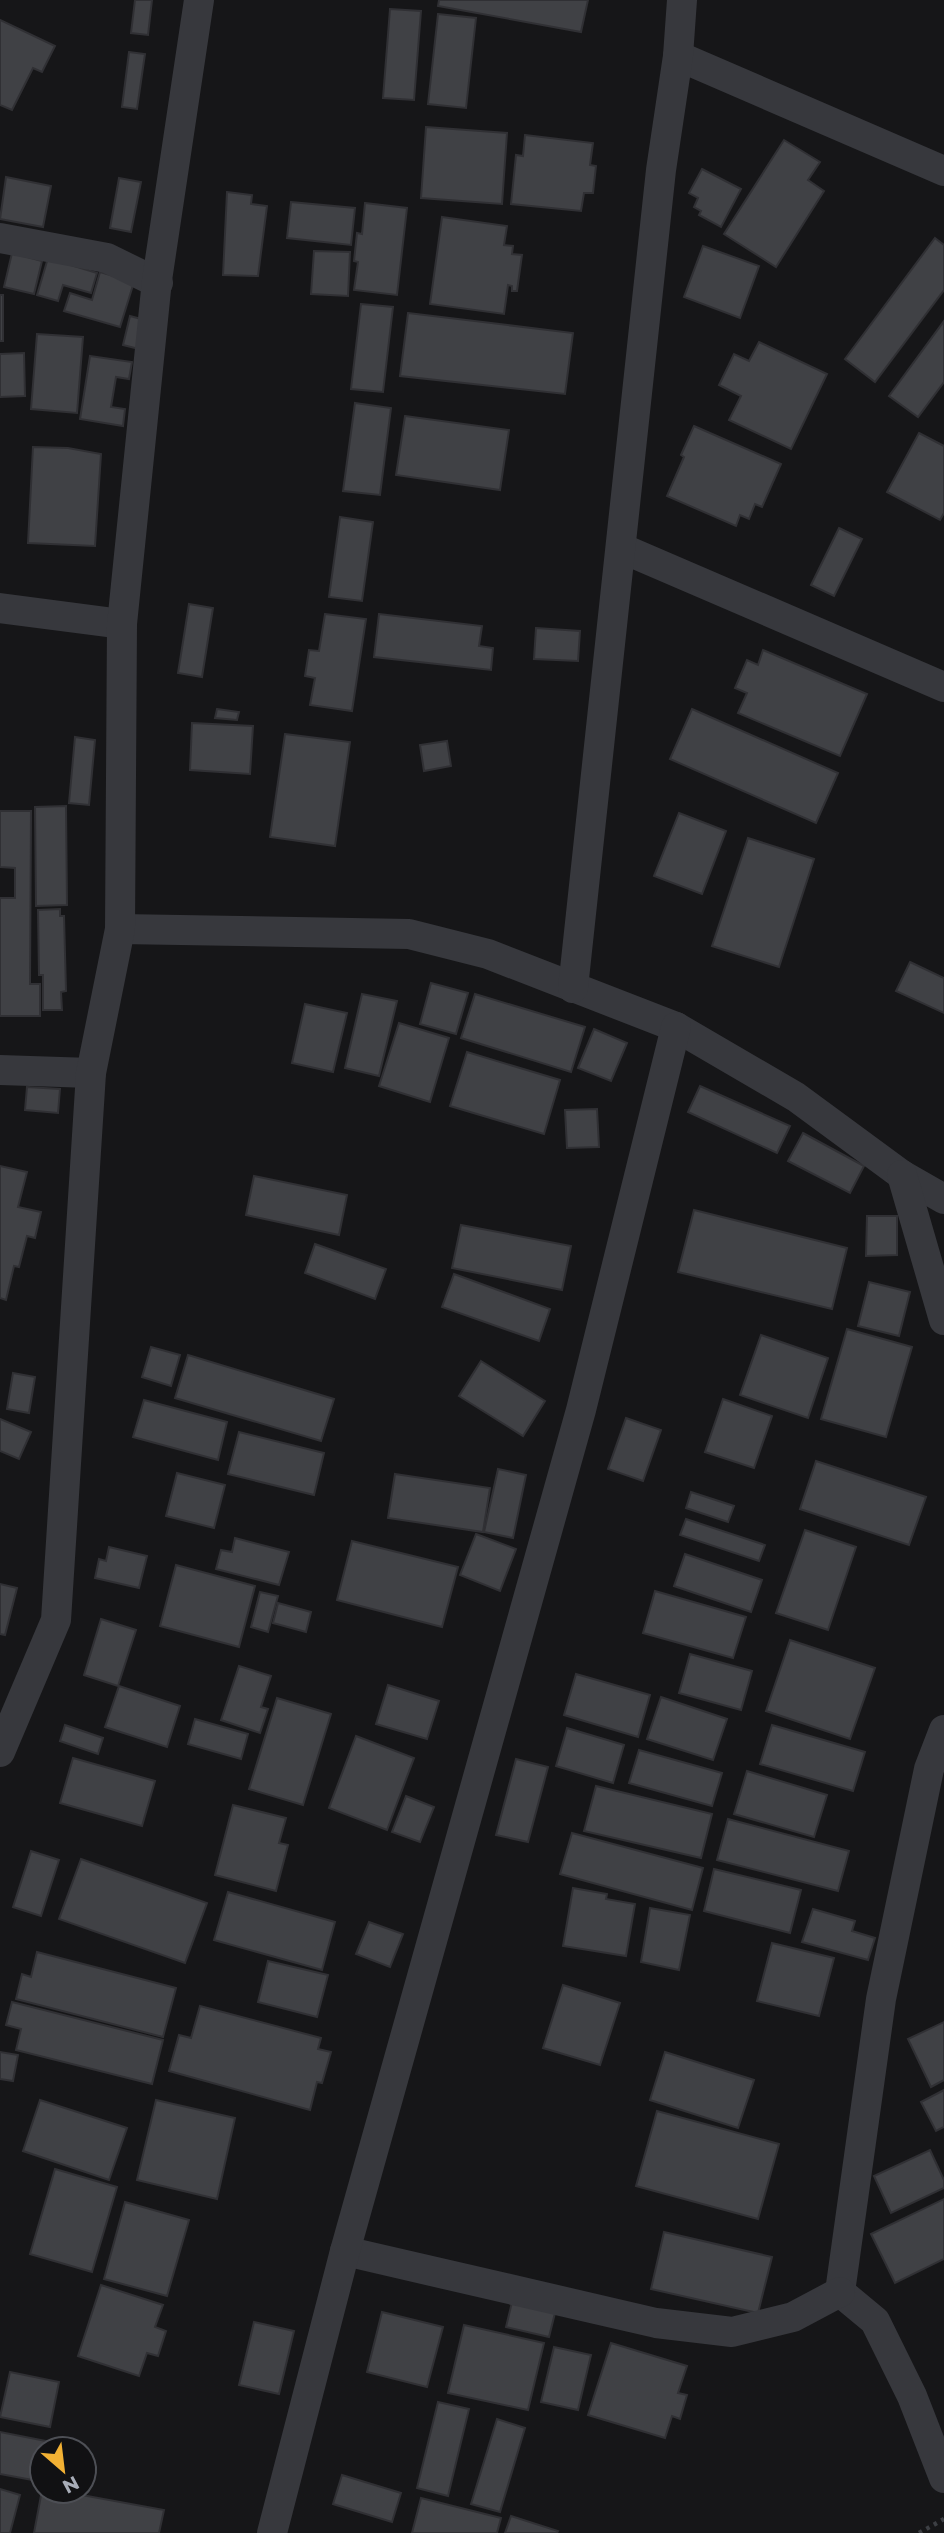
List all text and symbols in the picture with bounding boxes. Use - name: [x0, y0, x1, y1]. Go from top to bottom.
- north arrow: [28, 2435, 98, 2505]
- text: N: [59, 2471, 83, 2498]

